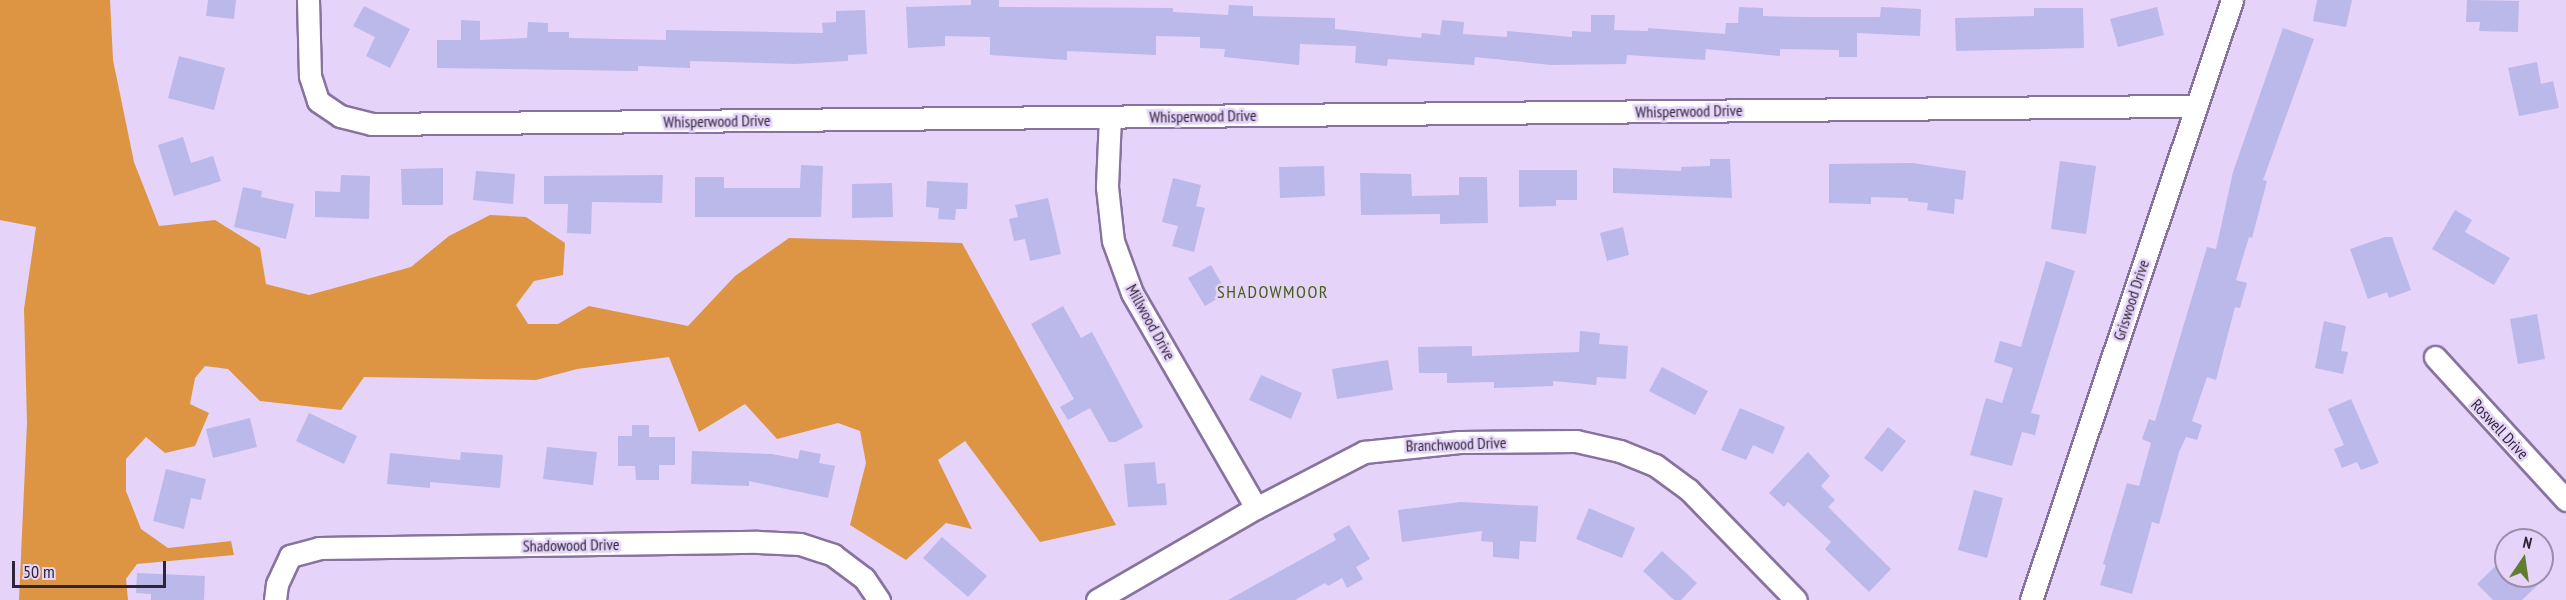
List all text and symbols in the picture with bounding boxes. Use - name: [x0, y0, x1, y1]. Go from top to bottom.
- street label: Whisperwood Drive: [1635, 100, 1743, 122]
- street label: Whisperwood Drive: [1149, 105, 1257, 127]
- street label: Whisperwood Drive: [663, 110, 771, 132]
- street label: Griswood Drive: [2109, 257, 2153, 343]
- street label: Millwood Drive: [1122, 281, 1180, 363]
- district label: SHADOWMOOR: [1217, 281, 1329, 303]
- street label: Roswell Drive: [2467, 395, 2533, 463]
- street label: Branchwood Drive: [1405, 433, 1507, 455]
- north arrow: [2494, 528, 2554, 588]
- text: N: [2521, 532, 2534, 553]
- street label: Shadowood Drive: [523, 535, 619, 555]
- scale bar: [15, 549, 170, 587]
- text: 50 m: [23, 560, 55, 583]

